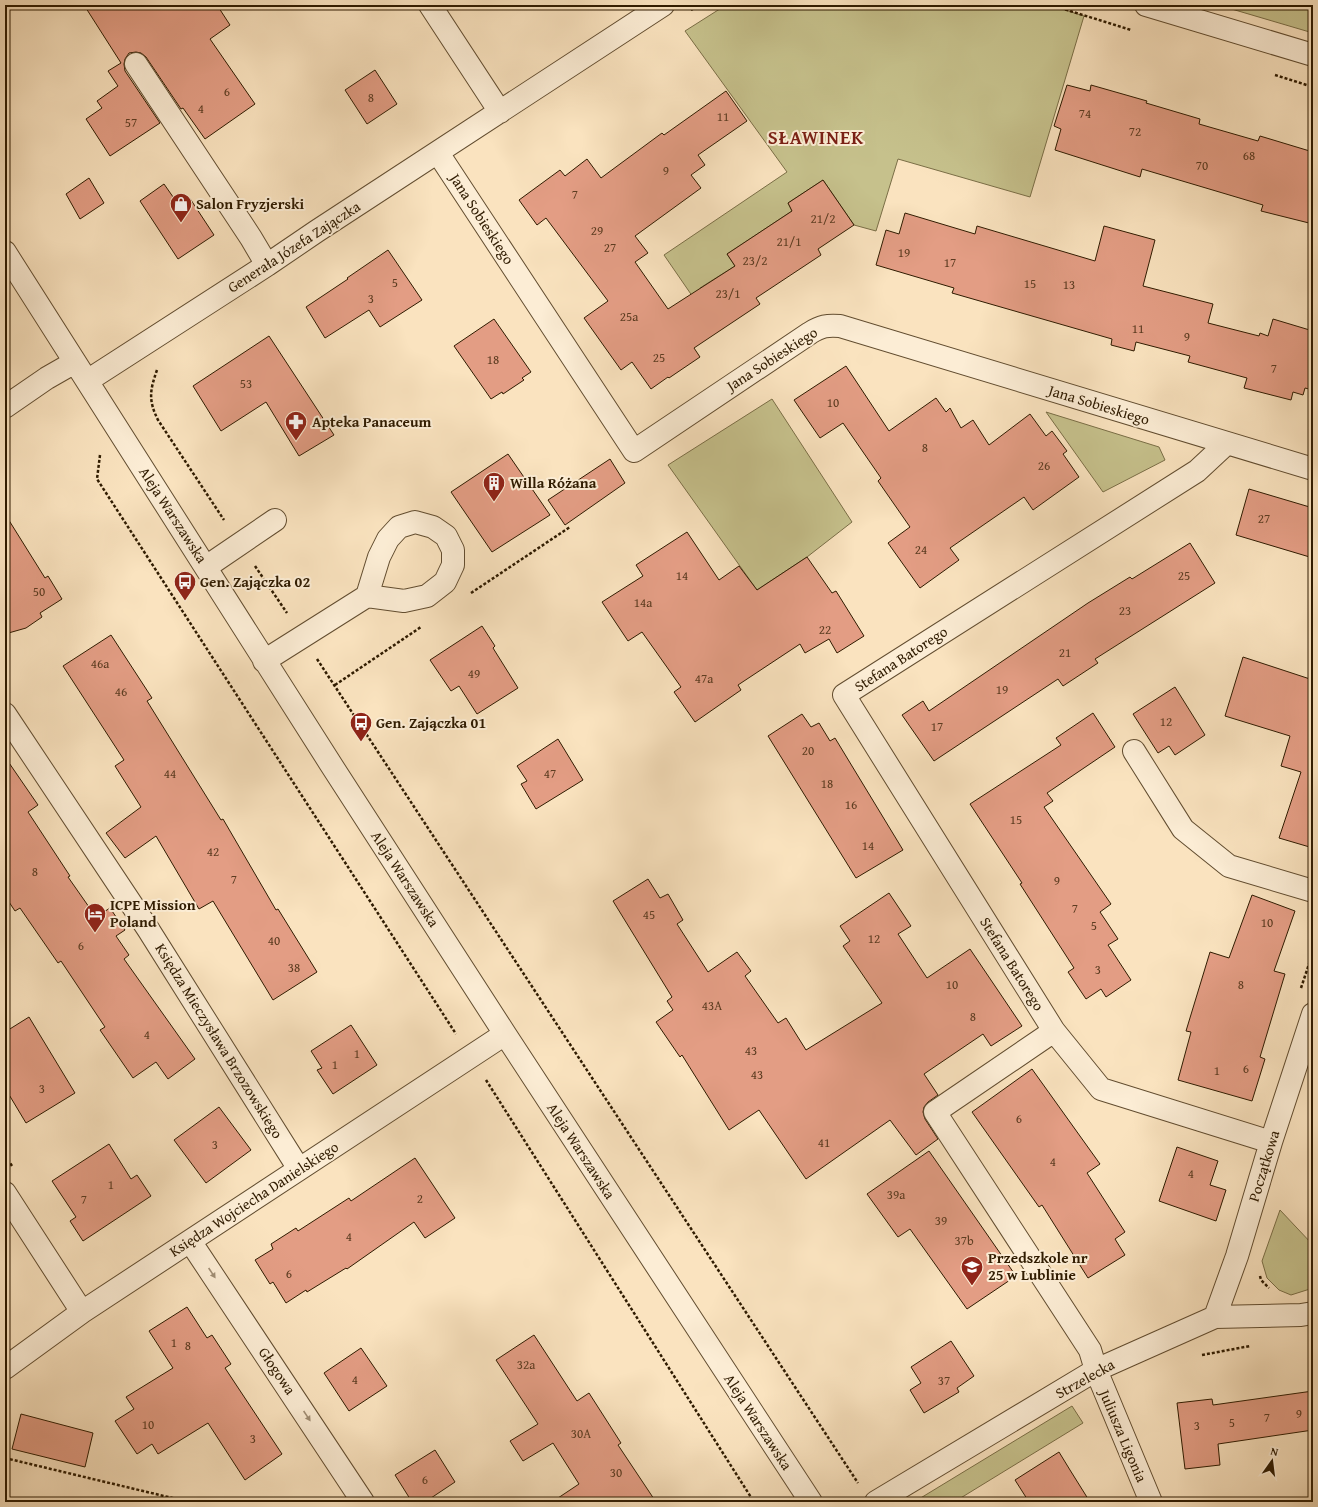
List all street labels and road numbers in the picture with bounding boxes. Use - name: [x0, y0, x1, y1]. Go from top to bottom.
- street label: Jana Sobieskiego: [444, 167, 520, 269]
- street label: Generała Józefa Zajączka: [223, 196, 364, 297]
- street label: Jana Sobieskiego: [720, 321, 822, 397]
- street label: Jana Sobieskiego: [1044, 379, 1153, 430]
- street label: Aleja Warszawska: [134, 463, 212, 567]
- street label: Stefana Batorego: [850, 620, 952, 697]
- street label: Aleja Warszawska: [366, 827, 444, 931]
- street label: Stefana Batorego: [975, 913, 1050, 1015]
- street label: Księdza Mieczysława Brzozowskiego: [150, 939, 289, 1143]
- street label: Aleja Warszawska: [542, 1099, 620, 1203]
- street label: Początkowa: [1243, 1128, 1284, 1204]
- street label: Księdza Wojciecha Danielskiego: [165, 1136, 343, 1261]
- street label: Głogowa: [254, 1343, 301, 1399]
- street label: Strzelecka: [1051, 1354, 1118, 1403]
- street label: Aleja Warszawska: [719, 1370, 797, 1474]
- street label: Juliusza Ligonia: [1094, 1384, 1152, 1485]

